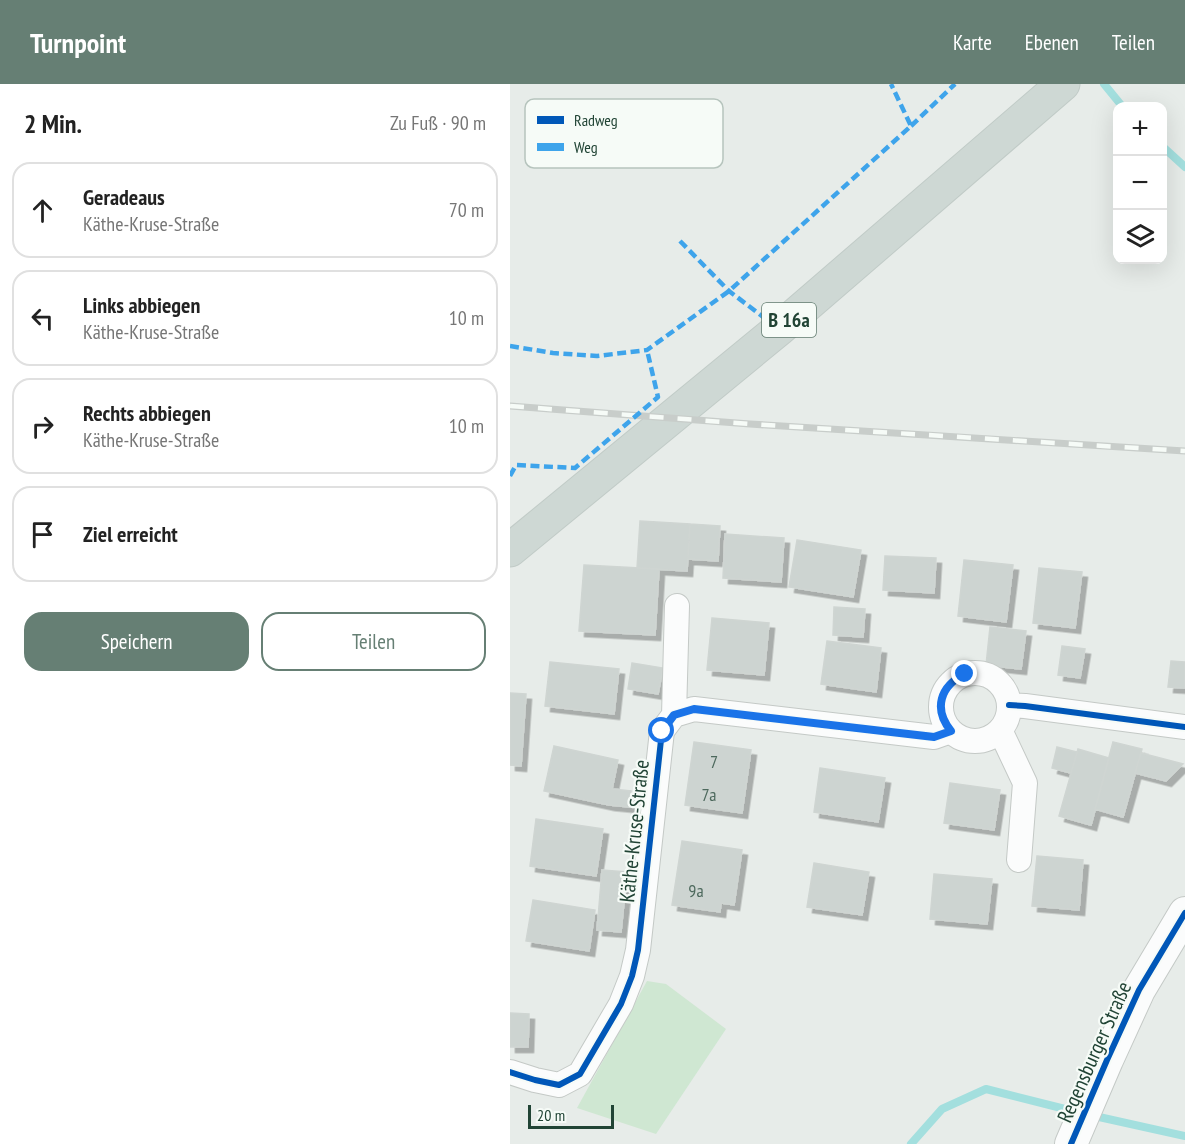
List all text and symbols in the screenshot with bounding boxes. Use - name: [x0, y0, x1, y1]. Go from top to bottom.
- text: Turnpoint: [30, 24, 126, 61]
- text: Karte: [953, 29, 992, 56]
- text: Ebenen: [1025, 29, 1079, 56]
- text: Teilen: [1112, 29, 1155, 56]
- legend: [525, 99, 723, 168]
- map controls: [1113, 102, 1167, 264]
- button: +: [1113, 102, 1167, 156]
- text: 2 Min.: [24, 107, 82, 140]
- text: Zu Fuß · 90 m: [390, 110, 486, 136]
- text: Radweg: [574, 110, 618, 130]
- text: Weg: [574, 137, 598, 157]
- button: −: [1113, 156, 1167, 210]
- text: Geradeaus: [83, 183, 165, 211]
- icon: ahead: [26, 194, 59, 227]
- text: 70 m: [449, 197, 484, 223]
- button: layers: [1113, 210, 1167, 264]
- text: Käthe-Kruse-Straße: [83, 211, 219, 237]
- text: Links abbiegen: [83, 291, 200, 319]
- icon: left: [26, 302, 59, 335]
- road number: B 16a: [762, 303, 816, 337]
- text: 10 m: [449, 305, 484, 331]
- text: Käthe-Kruse-Straße: [83, 319, 219, 345]
- text: Rechts abbiegen: [83, 399, 211, 427]
- icon: right: [26, 410, 59, 443]
- text: 10 m: [449, 413, 484, 439]
- text: Käthe-Kruse-Straße: [83, 427, 219, 453]
- icon: arrive: [26, 518, 59, 551]
- text: Ziel erreicht: [83, 520, 178, 548]
- button: Speichern: [24, 612, 249, 671]
- button: Teilen: [261, 612, 486, 671]
- route end: [951, 660, 977, 686]
- route start: [648, 717, 674, 743]
- house number: 7: [710, 750, 718, 773]
- street label: Käthe-Kruse-Straße: [613, 758, 655, 904]
- house number: 7a: [701, 783, 717, 806]
- house number: 9a: [688, 879, 704, 902]
- street label: Regensburger Straße: [1051, 977, 1137, 1127]
- scale bar: [528, 1102, 614, 1130]
- text: 20 m: [537, 1105, 565, 1125]

